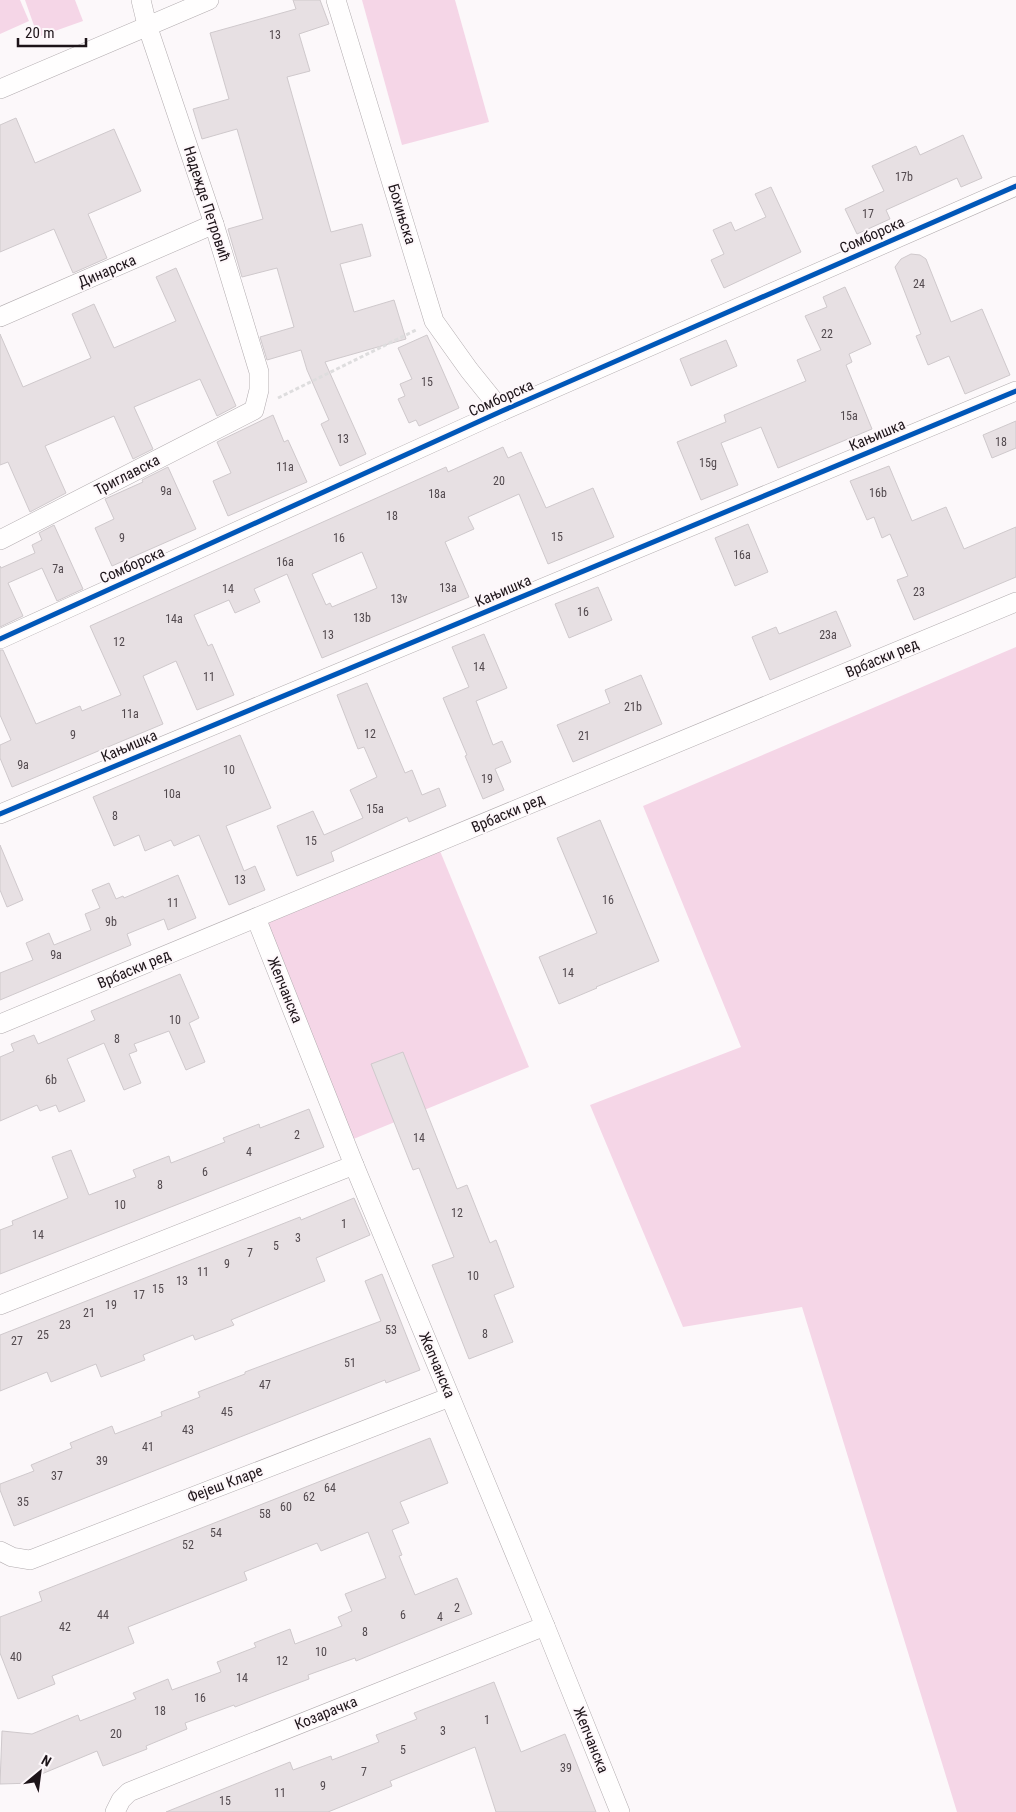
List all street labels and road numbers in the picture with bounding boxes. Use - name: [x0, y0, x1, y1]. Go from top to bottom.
- street label: Надежде Петровић: [180, 144, 234, 264]
- street label: Бохињска: [384, 182, 420, 246]
- street label: Сомборска: [837, 213, 907, 257]
- street label: Динарска: [75, 251, 139, 291]
- street label: Сомборска: [466, 376, 536, 420]
- street label: Кањишка: [846, 415, 908, 455]
- street label: Триглавска: [91, 451, 163, 499]
- street label: Сомборска: [97, 543, 167, 587]
- street label: Кањишка: [472, 571, 534, 611]
- street label: Врбаски ред: [843, 635, 921, 681]
- street label: Кањишка: [98, 726, 160, 766]
- street label: Врбаски ред: [469, 790, 547, 836]
- street label: Врбаски ред: [95, 946, 173, 992]
- street label: Жепчанска: [264, 954, 306, 1026]
- street label: Жепчанска: [415, 1329, 459, 1401]
- street label: Фејеш Кларе: [185, 1461, 265, 1507]
- street label: Козарачка: [292, 1692, 360, 1734]
- street label: Жепчанска: [570, 1704, 612, 1776]

